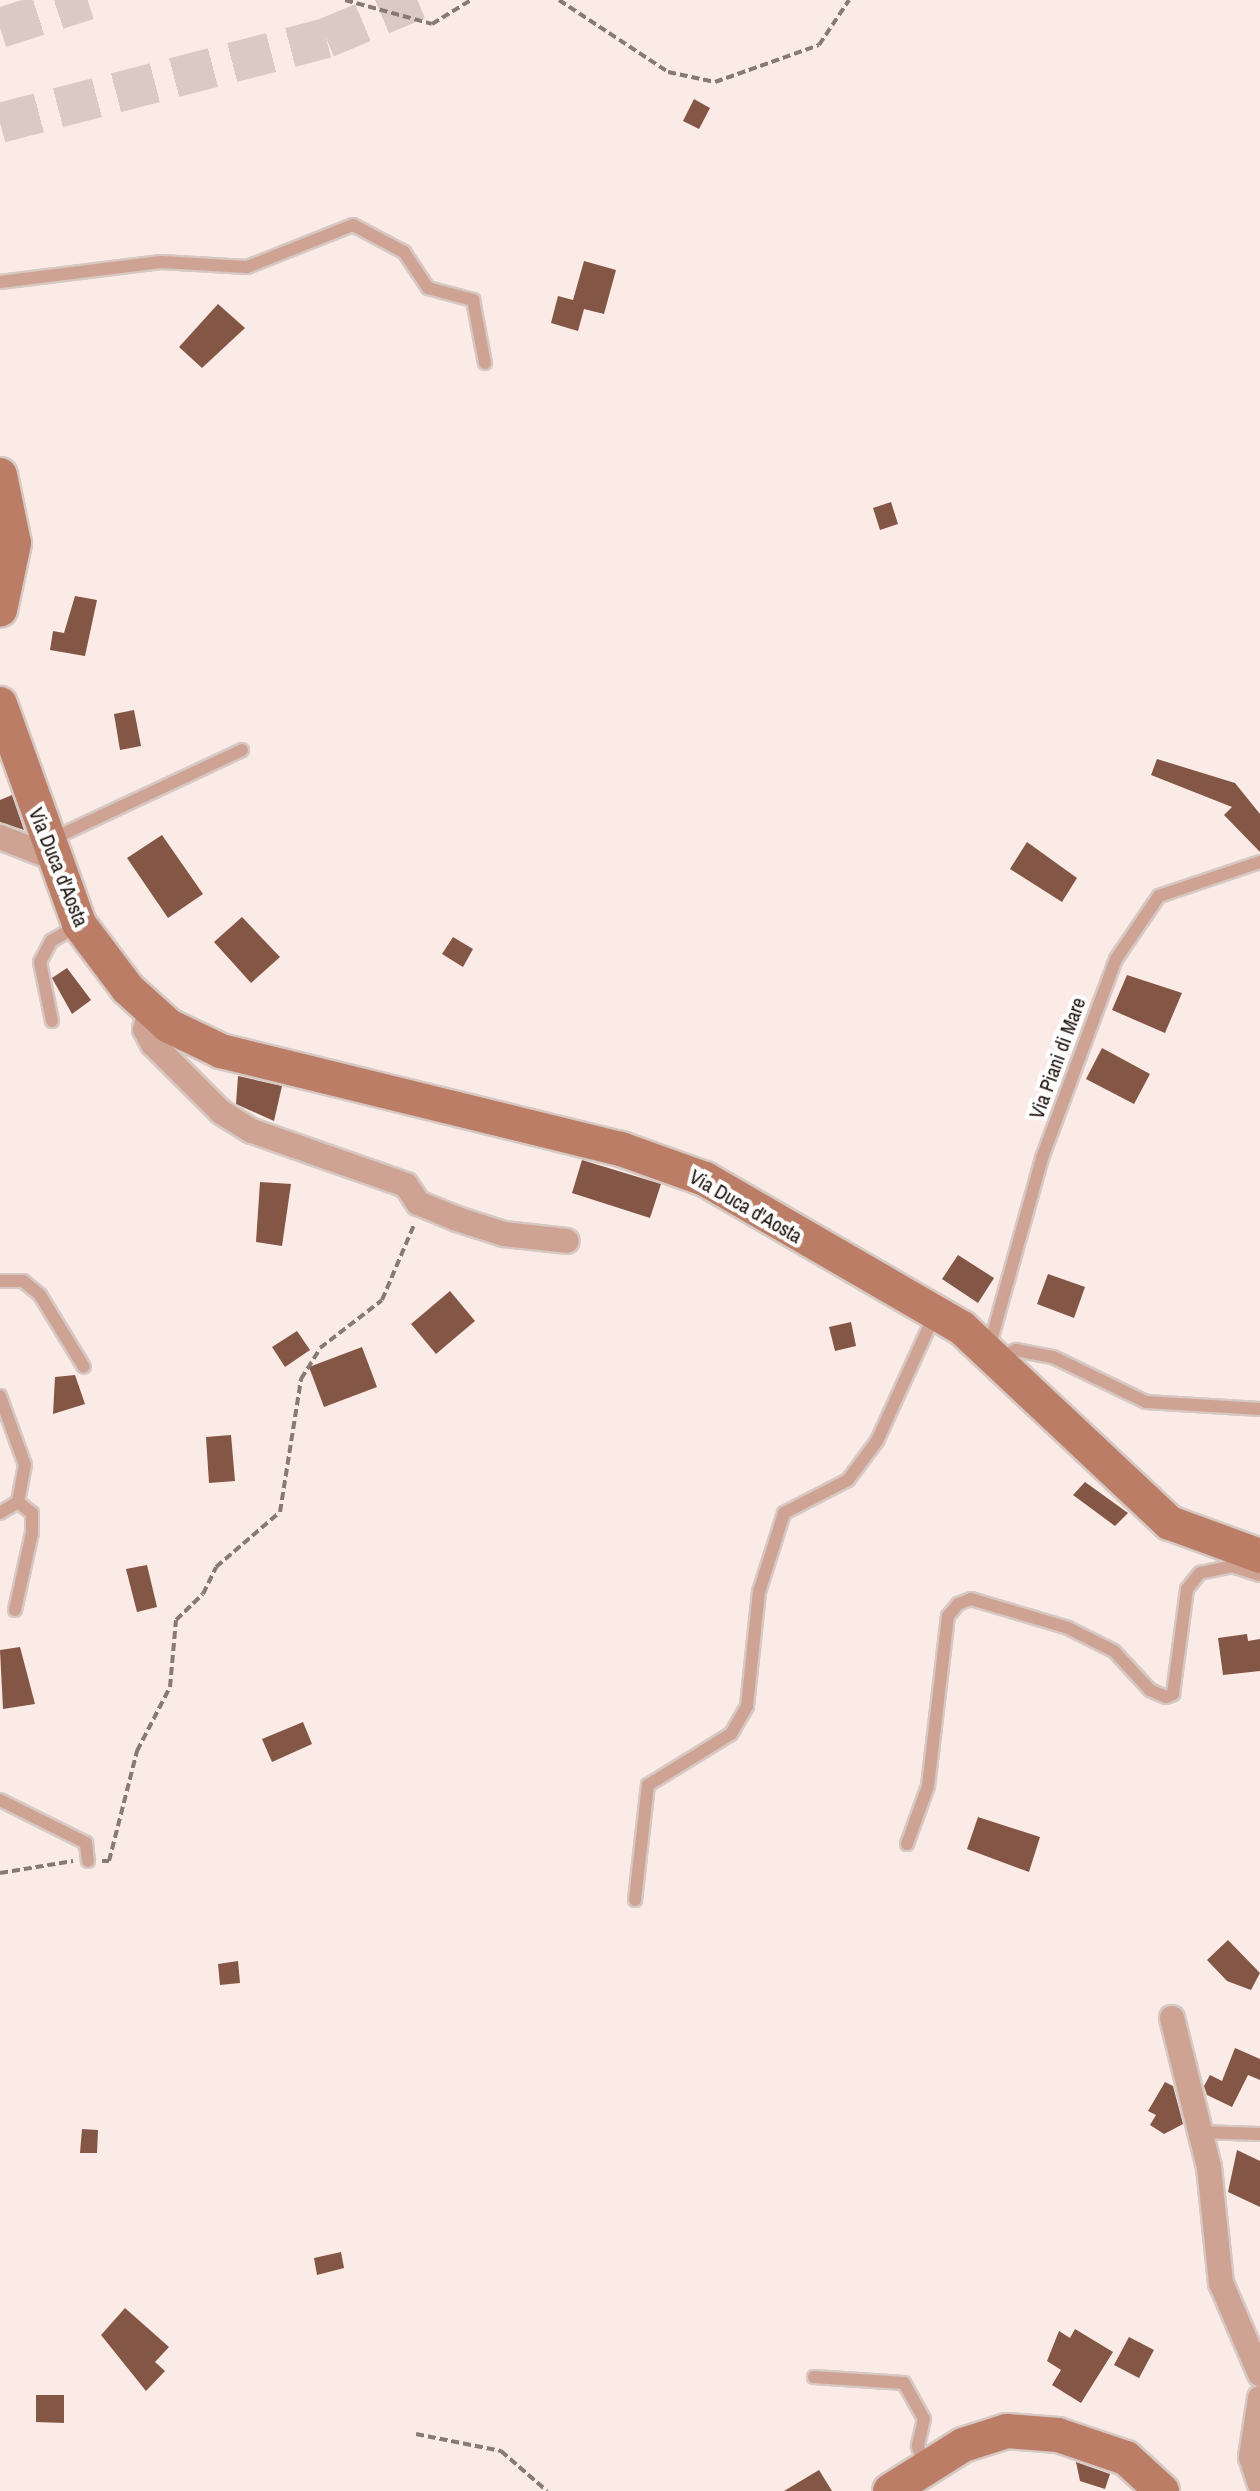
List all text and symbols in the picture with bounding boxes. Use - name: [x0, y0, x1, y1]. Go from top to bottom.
- street label: Via Duca d'Aosta: [24, 804, 94, 930]
- street label: Via Piani di Mare: [1024, 994, 1090, 1122]
- street label: Via Duca d'Aosta: [685, 1164, 807, 1248]

